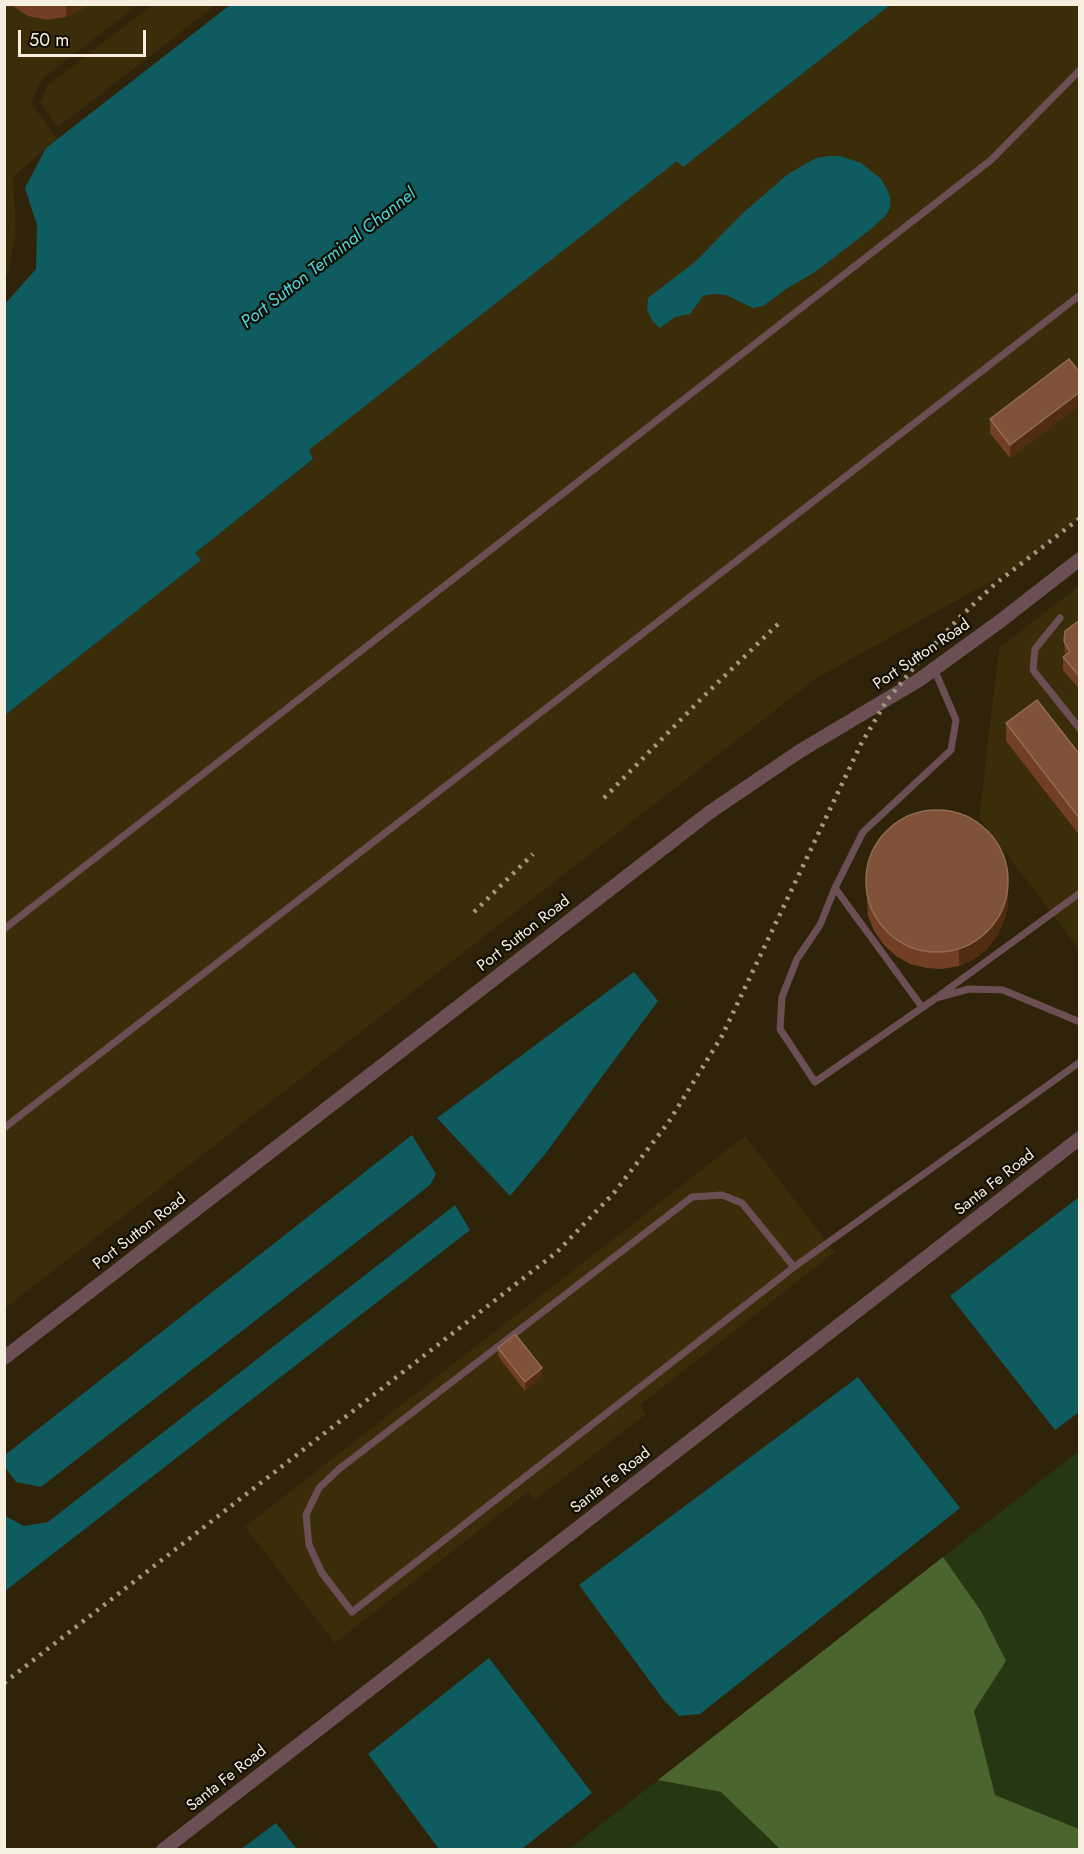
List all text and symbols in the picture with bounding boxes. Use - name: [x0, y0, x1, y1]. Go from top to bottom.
- scale bar: [21, 18, 148, 56]
- text: 50 m: [29, 27, 69, 53]
- water label: Port Sutton Terminal Channel: [237, 184, 421, 334]
- street label: Port Sutton Road: [870, 616, 974, 694]
- street label: Port Sutton Road: [474, 892, 574, 976]
- street label: Santa Fe Road: [951, 1146, 1039, 1220]
- street label: Port Sutton Road: [90, 1190, 190, 1274]
- street label: Santa Fe Road: [567, 1444, 655, 1518]
- street label: Santa Fe Road: [183, 1742, 271, 1816]

